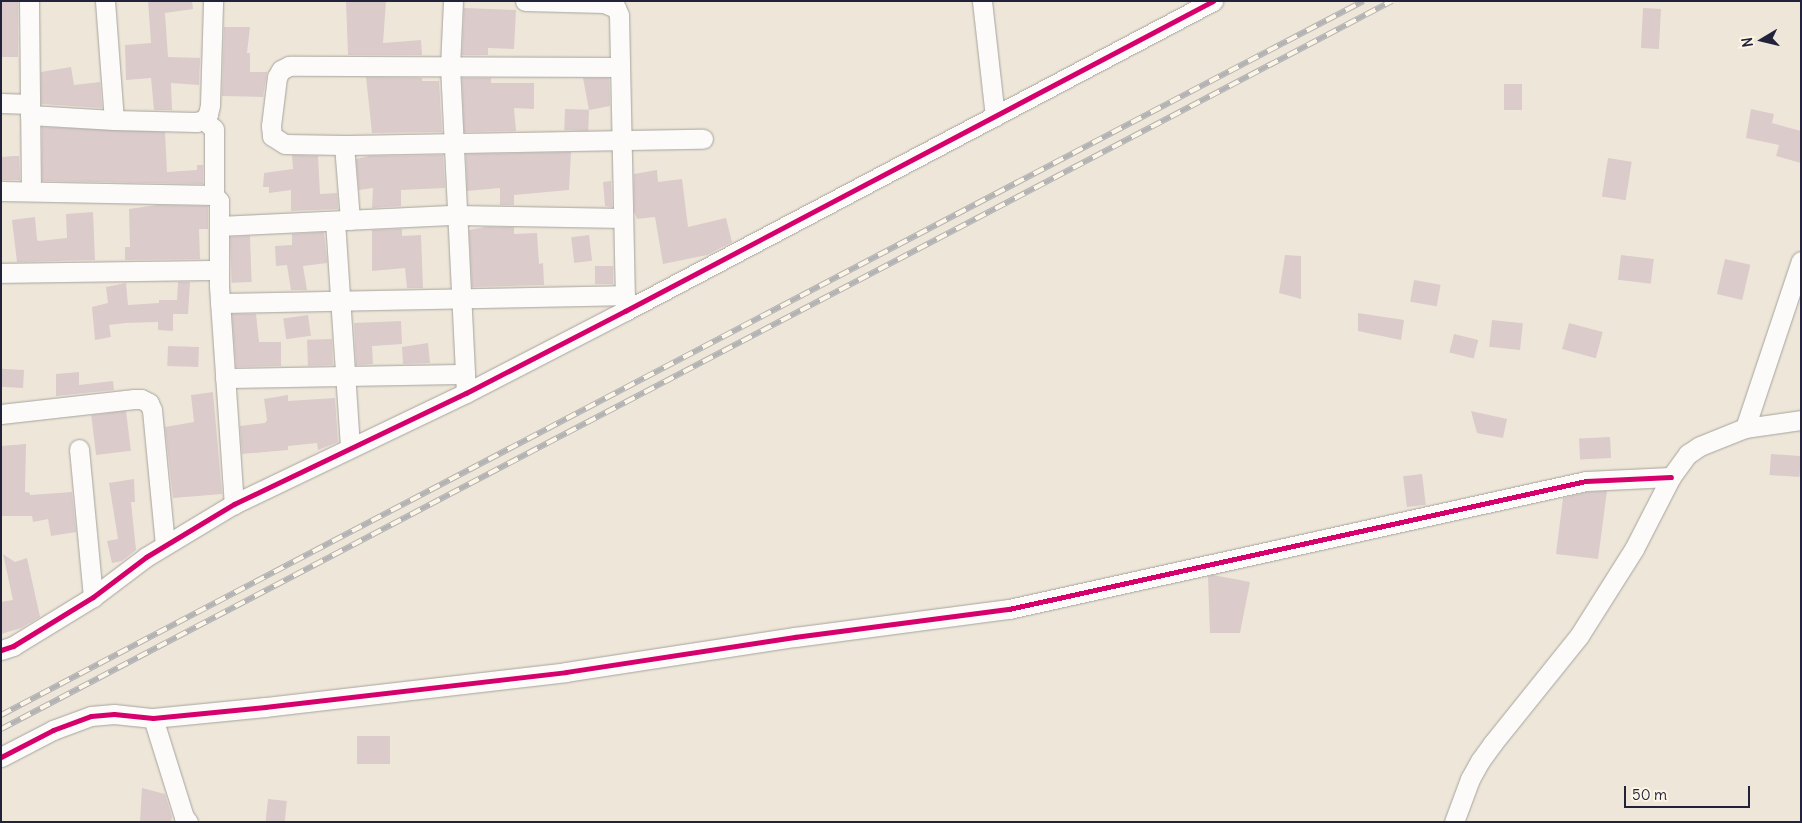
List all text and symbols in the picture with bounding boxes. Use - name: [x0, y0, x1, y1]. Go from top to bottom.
- north arrow: [1737, 15, 1787, 65]
- text: N: [1738, 36, 1757, 49]
- scale bar: [1627, 776, 1753, 808]
- text: 50 m: [1632, 785, 1667, 804]

